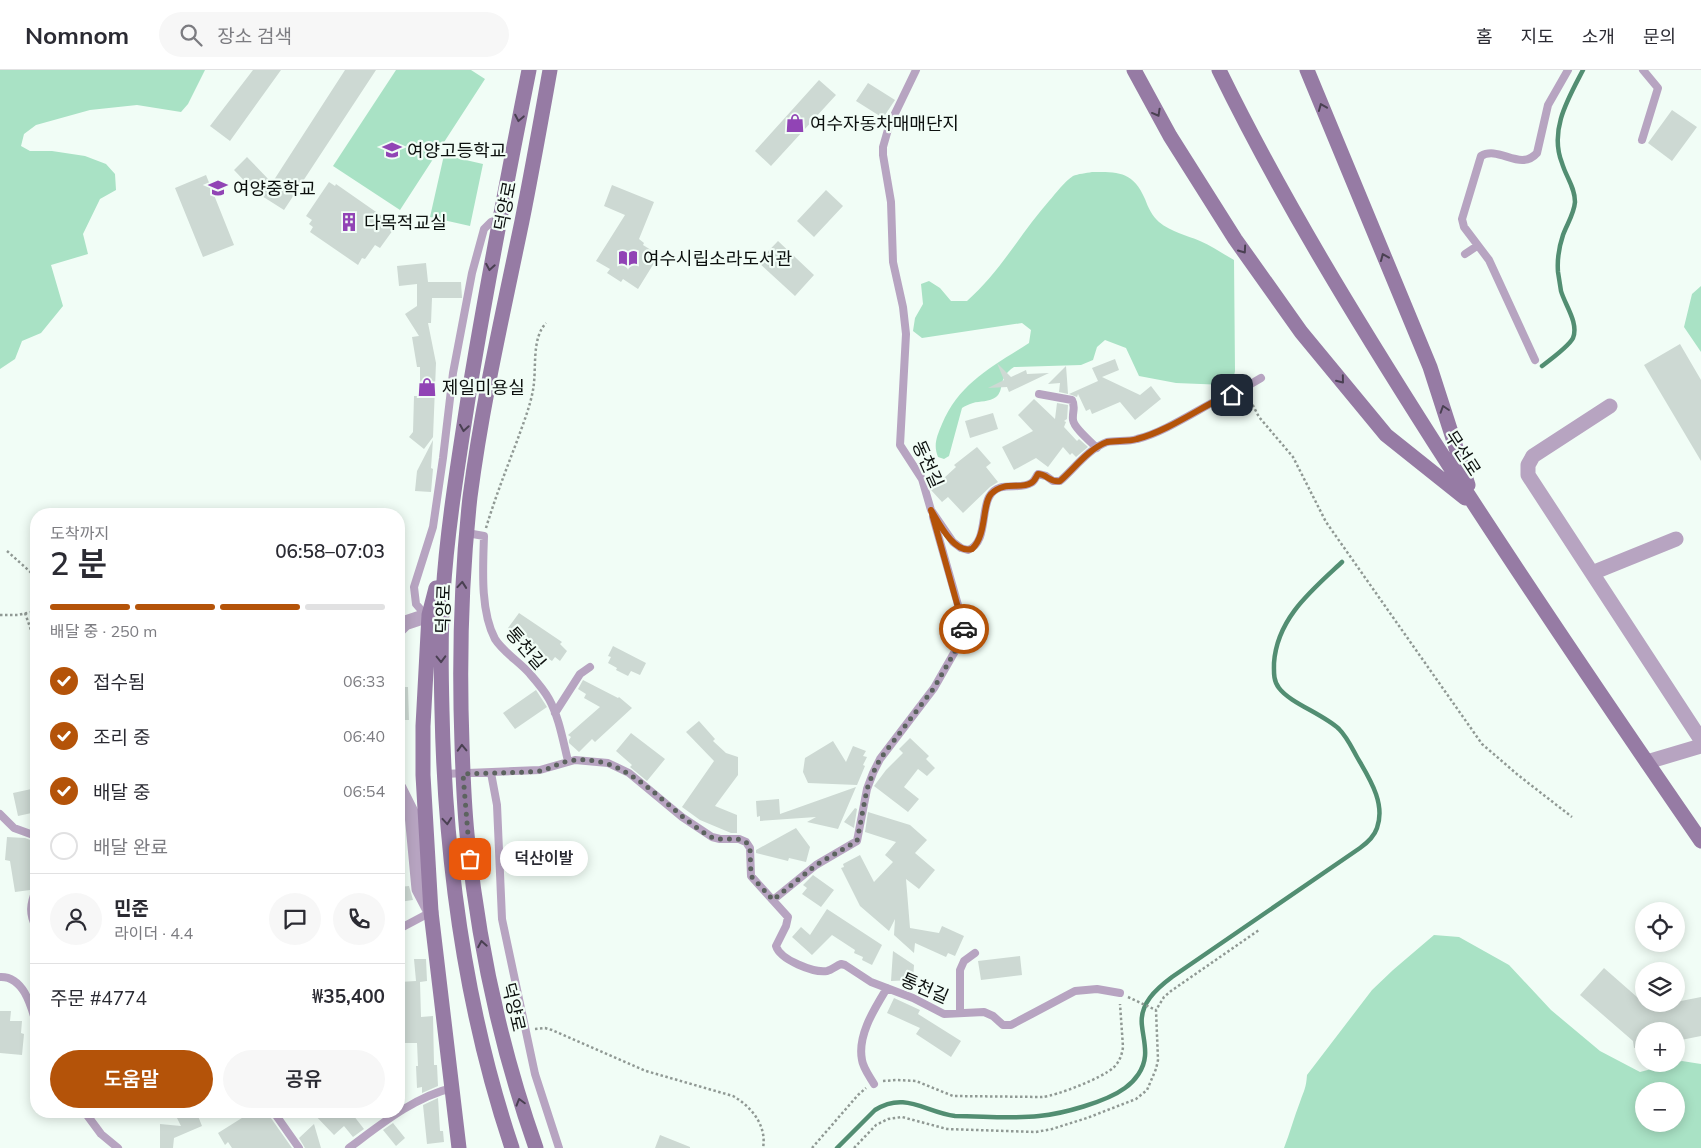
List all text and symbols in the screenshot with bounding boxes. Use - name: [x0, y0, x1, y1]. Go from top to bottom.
- search box: [159, 12, 509, 57]
- text: Nomnom: [25, 20, 129, 50]
- icon: search: [177, 21, 205, 49]
- text: 장소 검색: [217, 24, 292, 48]
- text: 홈: [1476, 25, 1493, 48]
- text: 지도: [1521, 25, 1554, 48]
- text: 소개: [1582, 25, 1615, 48]
- text: 문의: [1643, 25, 1676, 48]
- one-way arrow: [1318, 103, 1329, 112]
- one-way arrow: [1151, 107, 1161, 116]
- shop icon: 여수자동차매매단지: [784, 112, 806, 134]
- place label: 여수자동차매매단지: [810, 112, 959, 135]
- one-way arrow: [514, 113, 525, 122]
- school or university icon: 여양고등학교: [381, 139, 403, 161]
- place label: 여양고등학교: [407, 139, 506, 162]
- school or university icon: 여양중학교: [207, 177, 229, 199]
- place label: 여양중학교: [233, 177, 316, 200]
- street label: 덕양로: [489, 179, 521, 233]
- building icon: 다목적교실: [338, 211, 360, 233]
- place label: 다목적교실: [364, 211, 447, 234]
- one-way arrow: [1237, 245, 1246, 254]
- library icon: 여수시립소라도서관: [617, 247, 639, 269]
- place label: 여수시립소라도서관: [643, 247, 792, 270]
- one-way arrow: [1380, 254, 1390, 262]
- one-way arrow: [486, 263, 496, 272]
- pin: [1211, 374, 1253, 416]
- one-way arrow: [1335, 375, 1344, 384]
- shop icon: 제일미용실: [416, 376, 438, 398]
- place label: 제일미용실: [442, 376, 525, 399]
- icon: home: [1218, 381, 1246, 409]
- one-way arrow: [1439, 405, 1449, 413]
- one-way arrow: [459, 423, 469, 432]
- street label: 무선로: [1440, 426, 1486, 480]
- street label: 동천길: [907, 437, 949, 491]
- text: 도착까지: [50, 523, 109, 543]
- text: 06:58–07:03: [275, 539, 385, 563]
- text: 2 분: [50, 543, 107, 583]
- one-way arrow: [456, 581, 467, 589]
- street label: 덕양로: [431, 584, 455, 634]
- courier: [939, 604, 989, 654]
- icon: car: [950, 615, 978, 643]
- text: 배달 중 · 250 m: [50, 621, 157, 641]
- street label: 통천길: [501, 622, 551, 674]
- one-way arrow: [436, 656, 446, 663]
- icon: check: [50, 667, 78, 695]
- text: 접수됨: [93, 670, 145, 694]
- text: 06:33: [343, 671, 385, 691]
- icon: check: [50, 722, 78, 750]
- text: 조리 중: [93, 725, 150, 749]
- text: 06:40: [343, 726, 385, 746]
- one-way arrow: [457, 743, 467, 751]
- icon: check: [50, 777, 78, 805]
- text: 배달 중: [93, 780, 150, 804]
- text: 06:54: [343, 781, 385, 801]
- one-way arrow: [441, 817, 452, 825]
- text: 배달 완료: [93, 835, 168, 859]
- pin: [449, 838, 491, 880]
- callout: 덕산이발: [500, 842, 588, 876]
- icon: bag: [456, 845, 484, 873]
- text: 덕산이발: [515, 848, 573, 868]
- button: person: [50, 893, 102, 945]
- button: chat: [269, 893, 321, 945]
- button: phone: [333, 893, 385, 945]
- text: 민준: [114, 896, 149, 920]
- map controls: [1635, 902, 1685, 1132]
- button: locate: [1635, 902, 1685, 952]
- text: 라이더 · 4.4: [114, 923, 193, 943]
- one-way arrow: [478, 940, 488, 948]
- button: layers: [1635, 962, 1685, 1012]
- street label: 통천길: [898, 968, 952, 1008]
- street label: 덕양로: [497, 980, 531, 1034]
- text: ₩35,400: [312, 984, 385, 1008]
- text: 주문 #4774: [50, 986, 147, 1010]
- button: +: [1635, 1022, 1685, 1072]
- button: 도움말: [50, 1050, 213, 1108]
- button: 공유: [223, 1050, 385, 1108]
- button: −: [1635, 1082, 1685, 1132]
- one-way arrow: [516, 1098, 526, 1106]

